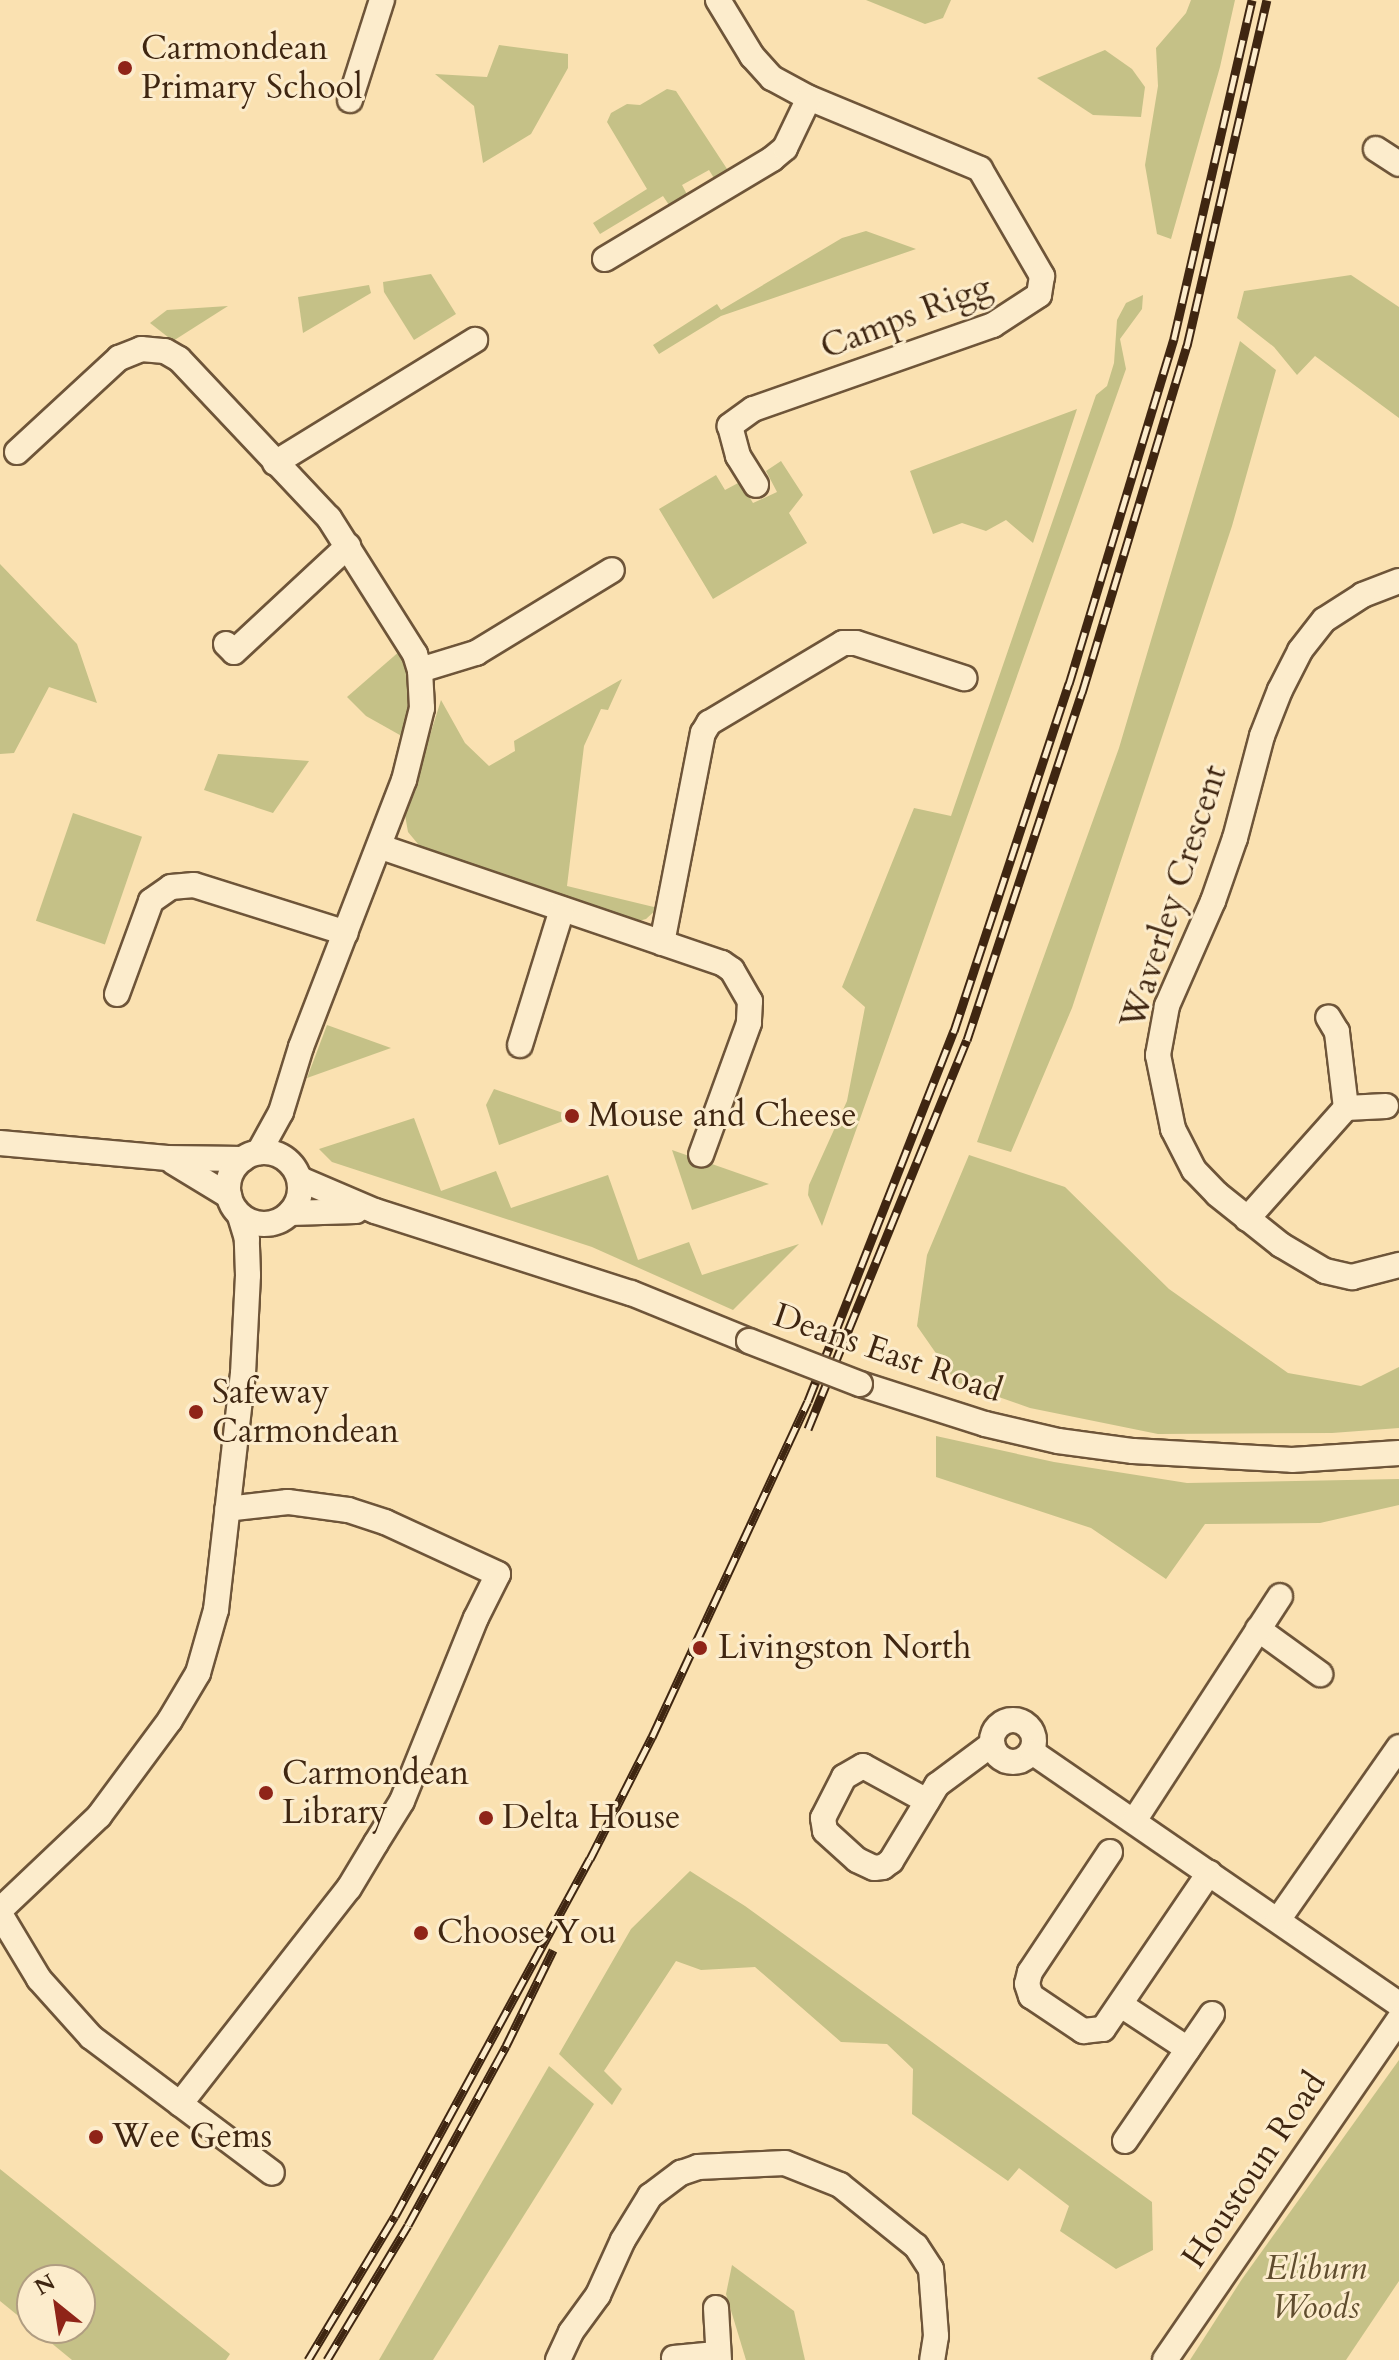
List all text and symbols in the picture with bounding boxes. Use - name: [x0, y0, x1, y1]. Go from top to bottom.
- place label: Carmondean Primary School: [141, 28, 363, 108]
- marker: Carmondean Primary School: [116, 59, 134, 77]
- street label: Camps Rigg: [815, 266, 997, 368]
- street label: Waverley Crescent: [1112, 760, 1236, 1034]
- place label: Mouse and Cheese: [588, 1096, 857, 1136]
- marker: Mouse and Cheese: [563, 1107, 581, 1125]
- street label: Deans East Road: [768, 1295, 1008, 1411]
- place label: Safeway Carmondean: [212, 1372, 399, 1452]
- marker: Safeway Carmondean: [187, 1403, 205, 1421]
- place label: Livingston North: [718, 1628, 971, 1668]
- marker: Livingston North: [689, 1637, 711, 1659]
- place label: Carmondean Library: [282, 1753, 469, 1832]
- marker: Carmondean Library: [257, 1784, 275, 1802]
- place label: Delta House: [502, 1798, 681, 1838]
- marker: Delta House: [477, 1809, 495, 1827]
- place label: Choose You: [437, 1913, 617, 1953]
- marker: Choose You: [412, 1924, 430, 1942]
- street label: Houstoun Road: [1173, 2064, 1335, 2276]
- place label: Wee Gems: [112, 2117, 272, 2157]
- marker: Wee Gems: [87, 2128, 105, 2146]
- park label: Eliburn Woods: [1265, 2248, 1367, 2328]
- north arrow: [16, 2264, 96, 2344]
- text: N: [29, 2267, 61, 2303]

